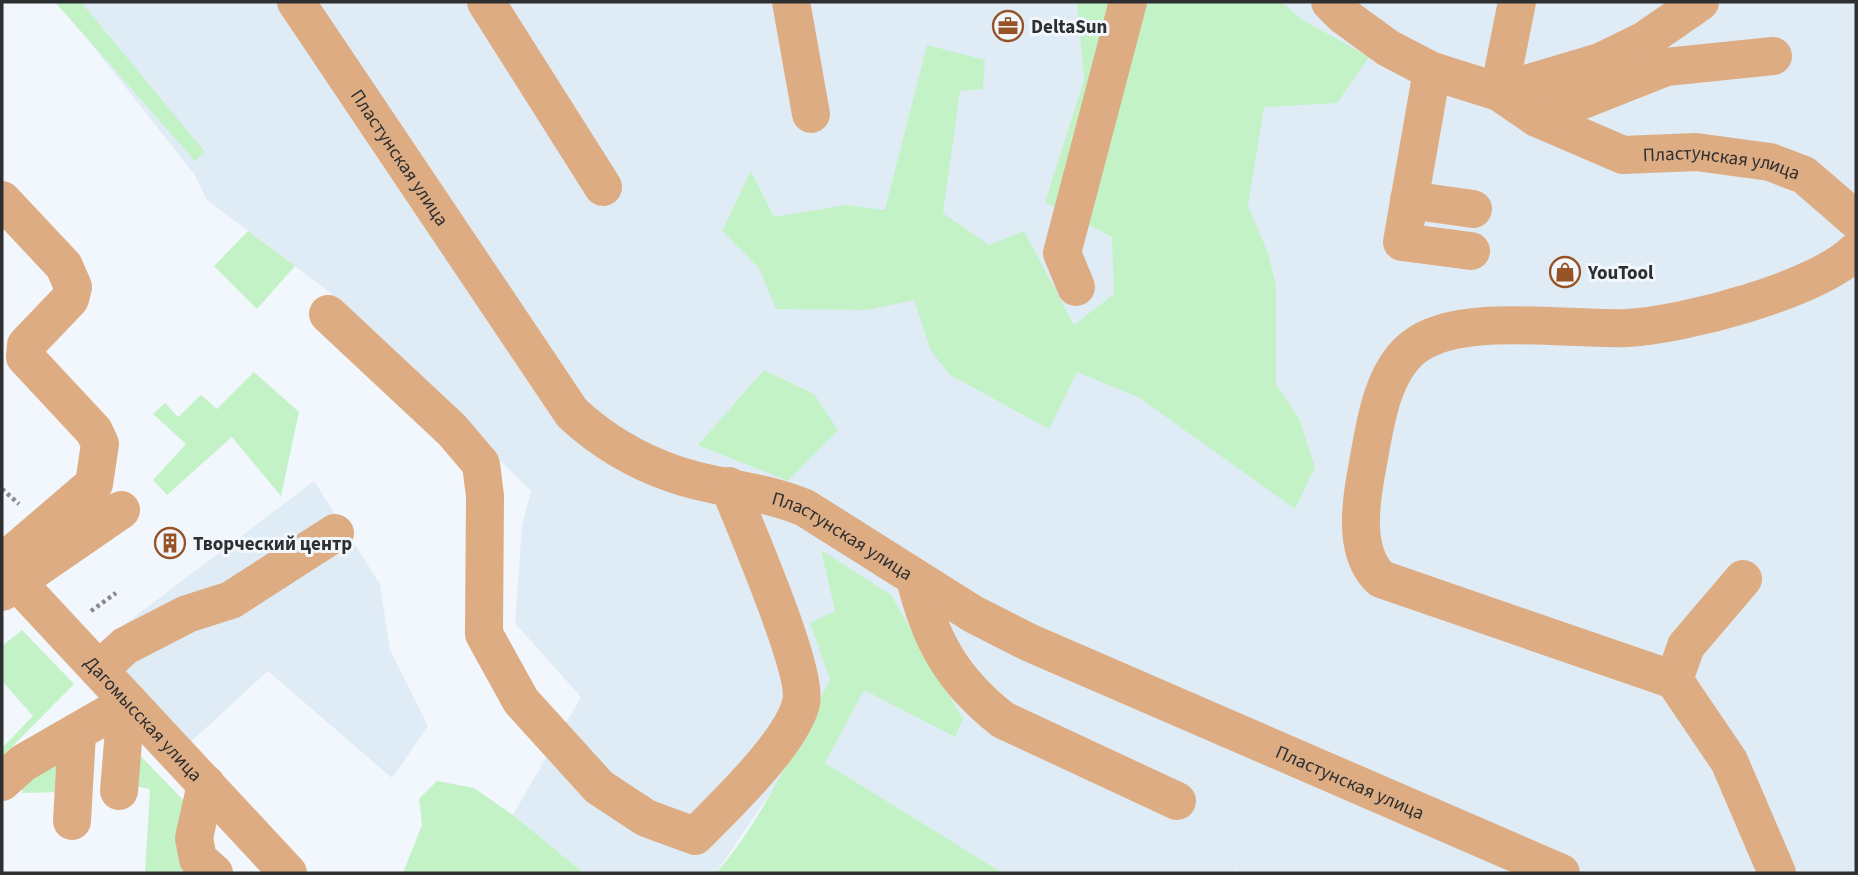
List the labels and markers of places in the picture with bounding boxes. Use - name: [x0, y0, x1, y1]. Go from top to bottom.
- office icon: DeltaSun: [991, 9, 1025, 43]
- place label: DeltaSun: [1031, 14, 1107, 41]
- shop icon: YouTool: [1548, 255, 1582, 289]
- place label: YouTool: [1587, 260, 1654, 287]
- building icon: Творческий центр: [153, 526, 187, 560]
- place label: Творческий центр: [193, 531, 352, 558]

